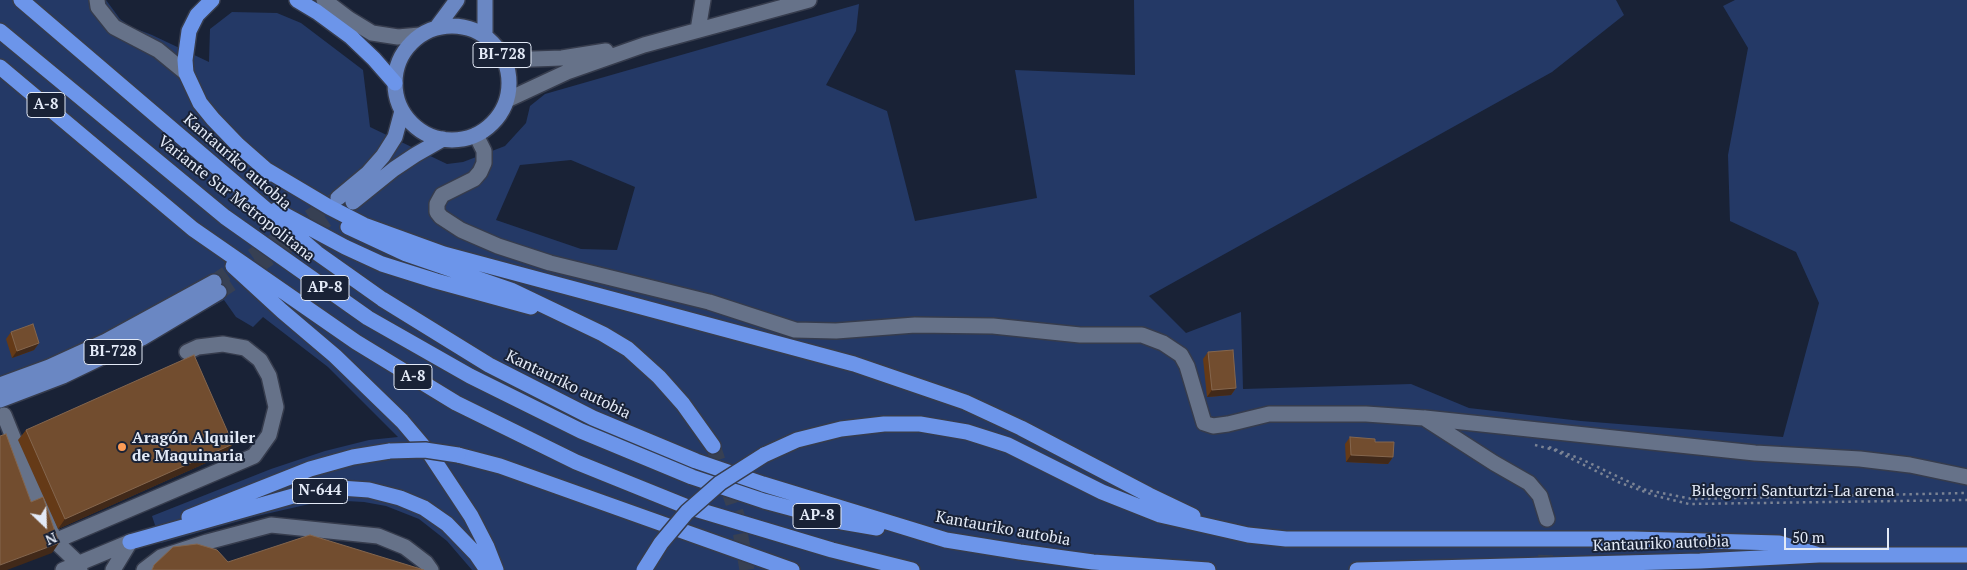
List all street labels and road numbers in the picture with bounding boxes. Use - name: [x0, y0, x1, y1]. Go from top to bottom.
- road number: BI-728: [473, 42, 531, 68]
- road number: A-8: [27, 92, 65, 118]
- street label: Kantauriko autobia: [179, 110, 295, 214]
- street label: Variante Sur Metropolitana: [154, 132, 318, 266]
- road number: AP-8: [301, 276, 349, 300]
- road number: BI-728: [84, 340, 142, 364]
- street label: Kantauriko autobia: [502, 346, 634, 424]
- road number: A-8: [394, 364, 432, 390]
- road number: N-644: [292, 478, 348, 504]
- street label: Bidegorri Santurtzi-La arena: [1691, 481, 1895, 501]
- road number: AP-8: [793, 504, 841, 528]
- street label: Kantauriko autobia: [934, 508, 1072, 550]
- street label: Kantauriko autobia: [1592, 532, 1730, 556]

